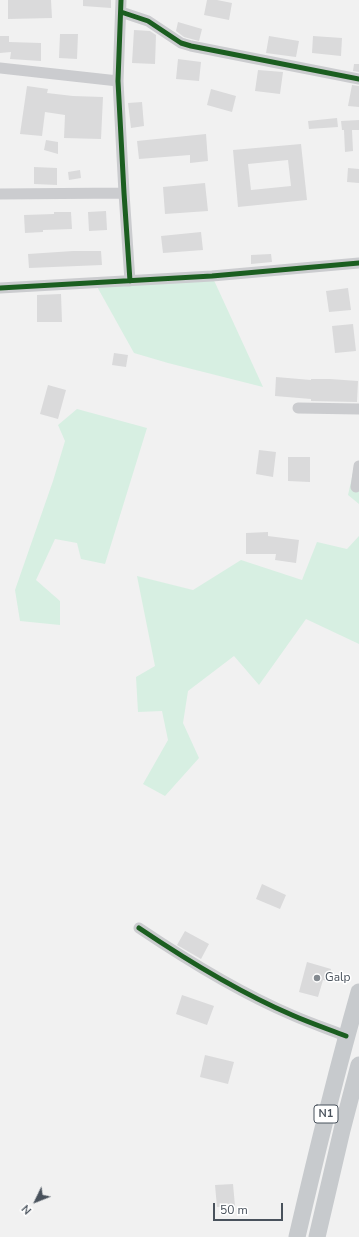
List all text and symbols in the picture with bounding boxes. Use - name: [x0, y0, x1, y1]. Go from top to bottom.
- place label: Galp: [325, 971, 351, 985]
- marker: Galp: [312, 973, 322, 983]
- road number: N1: [314, 1105, 338, 1123]
- north arrow: [16, 1181, 56, 1221]
- scale bar: [215, 1195, 285, 1221]
- text: N: [19, 1201, 35, 1218]
- text: 50 m: [220, 1202, 248, 1218]

